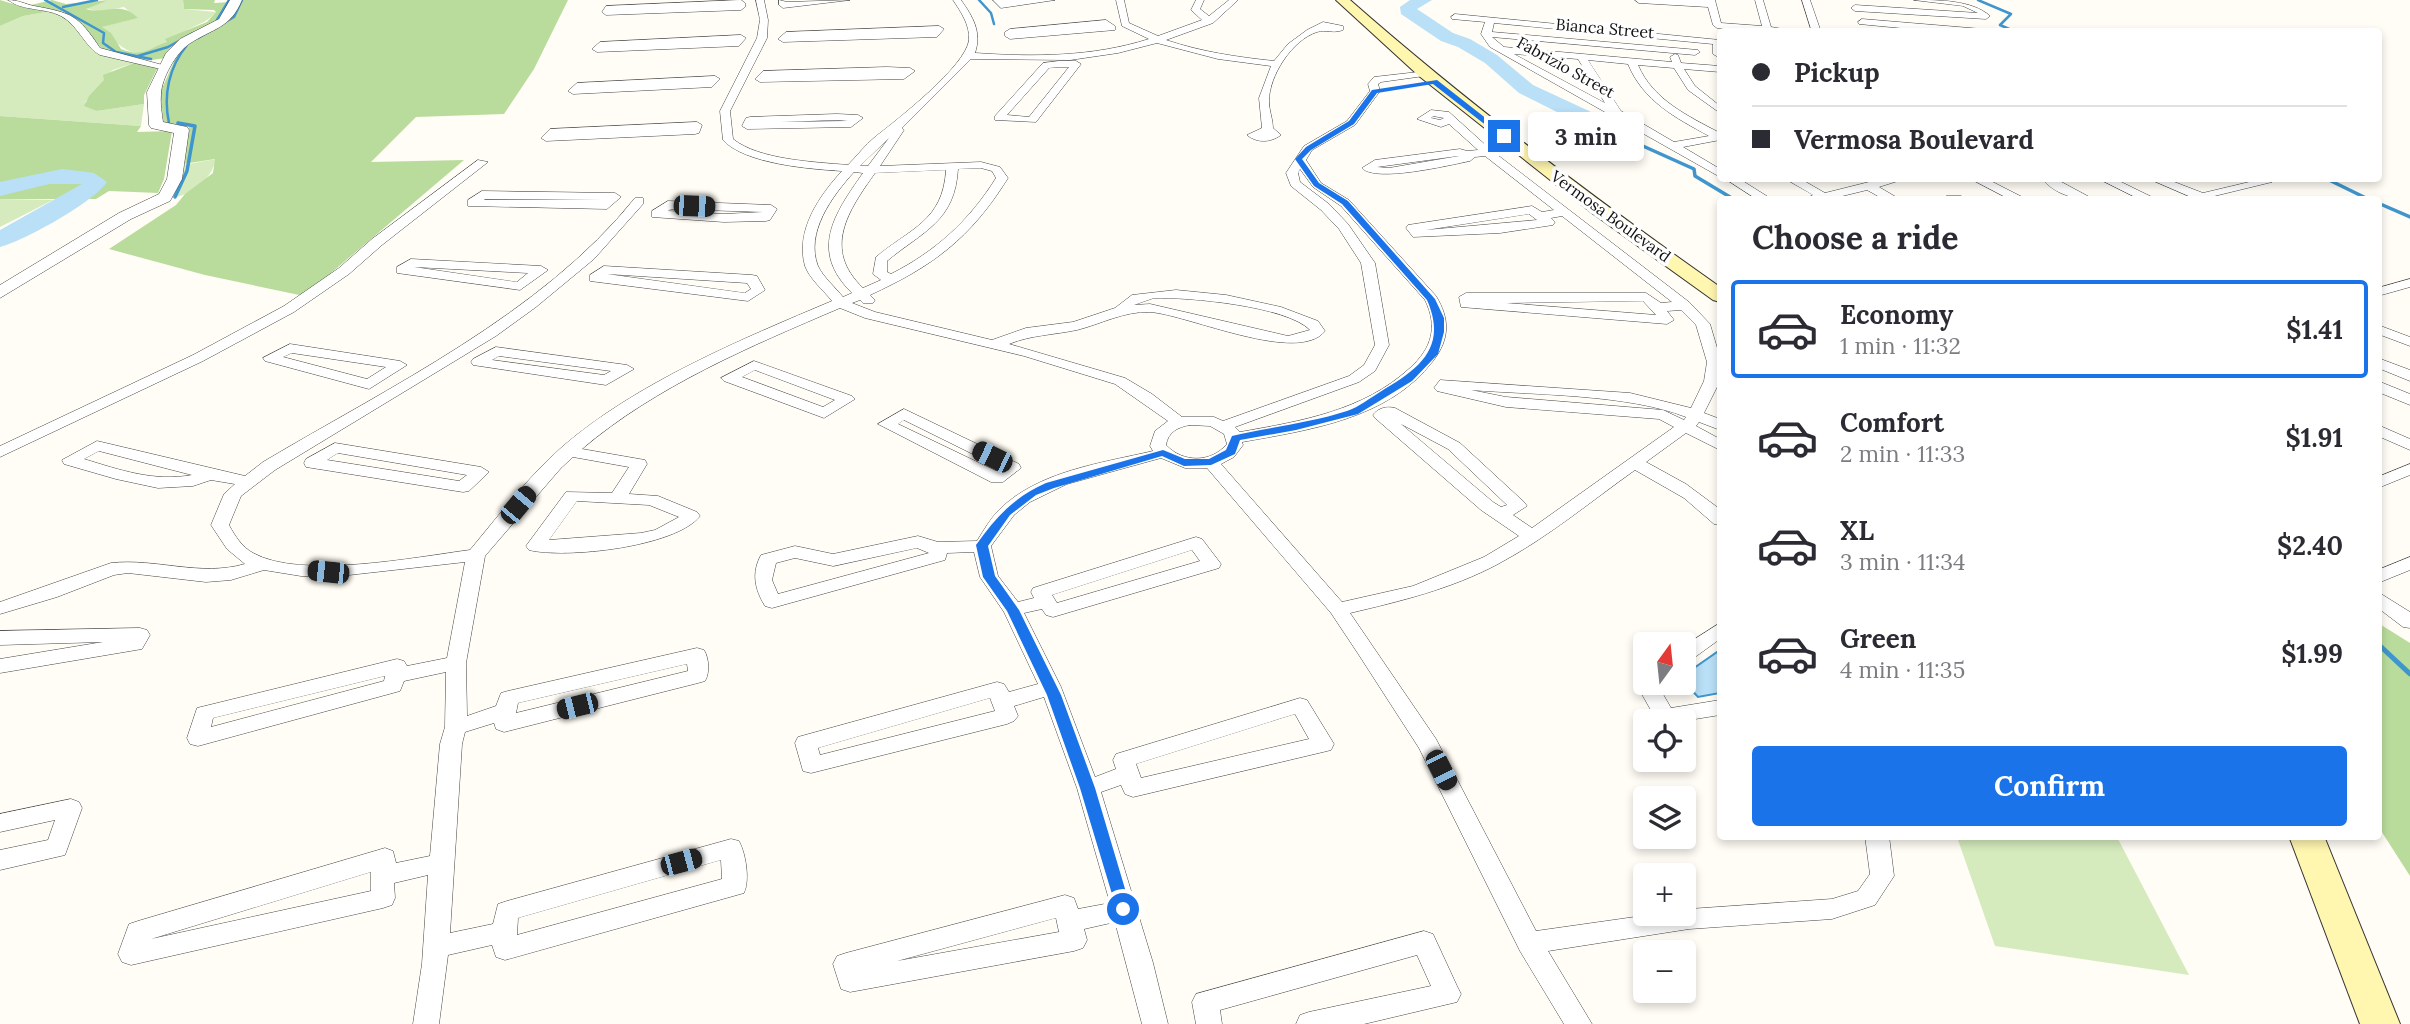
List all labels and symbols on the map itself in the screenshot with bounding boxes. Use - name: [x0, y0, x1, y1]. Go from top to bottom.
- street label: Bianca Street: [1555, 14, 1656, 42]
- street label: Fabrizio Street: [1514, 32, 1619, 102]
- callout: 3 min: [1528, 111, 1644, 160]
- route end: [1488, 120, 1520, 152]
- street label: Vermosa Boulevard: [1546, 165, 1675, 266]
- car: [673, 195, 716, 217]
- car: [969, 438, 1016, 476]
- car: [497, 482, 540, 528]
- car: [307, 559, 350, 585]
- north arrow: [1633, 632, 1696, 695]
- car: [555, 691, 600, 721]
- car: [1423, 747, 1460, 793]
- car: [658, 846, 705, 878]
- route start: [1107, 893, 1139, 925]

